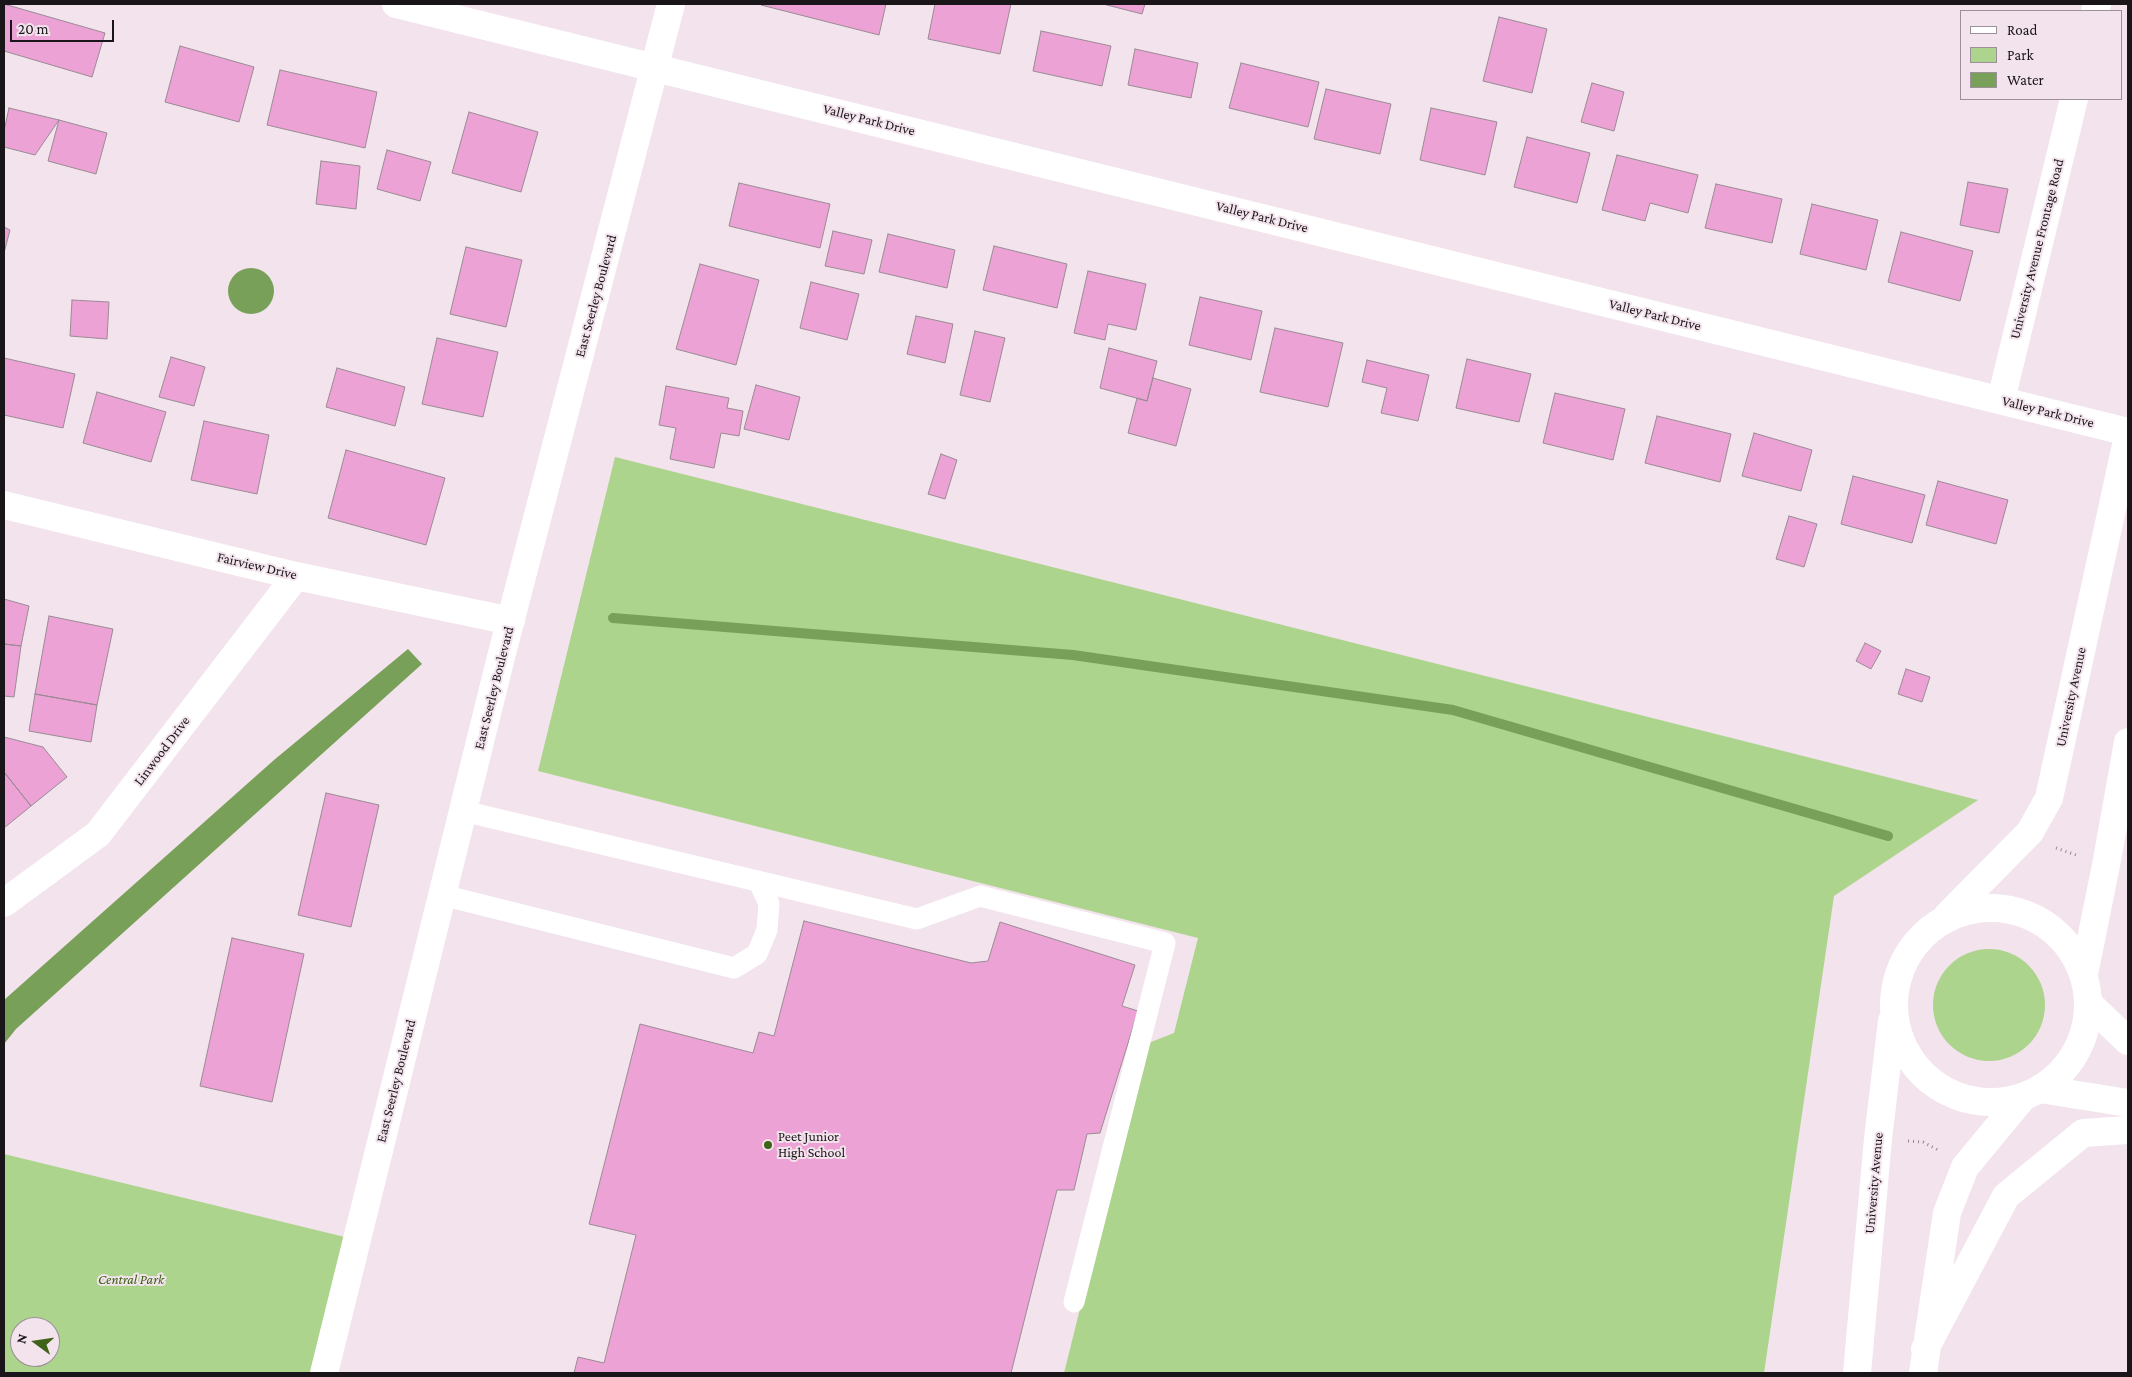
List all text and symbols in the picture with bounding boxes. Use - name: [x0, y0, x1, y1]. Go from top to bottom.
- scale bar: [12, 10, 116, 42]
- legend: [1960, 10, 2122, 100]
- text: 20 m: [18, 21, 49, 37]
- text: Road: [2007, 22, 2037, 38]
- text: Park: [2007, 47, 2034, 63]
- text: Water: [2007, 72, 2044, 88]
- street label: Valley Park Drive: [821, 100, 917, 140]
- street label: University Avenue Frontage Road: [2006, 157, 2068, 341]
- street label: Valley Park Drive: [1214, 197, 1310, 237]
- street label: East Seerley Boulevard: [572, 233, 620, 359]
- street label: Valley Park Drive: [1607, 295, 1703, 335]
- street label: Valley Park Drive: [2000, 392, 2096, 432]
- street label: Fairview Drive: [215, 549, 299, 583]
- street label: East Seerley Boulevard: [471, 625, 517, 751]
- street label: University Avenue: [2052, 646, 2090, 748]
- street label: Linwood Drive: [130, 713, 194, 789]
- street label: East Seerley Boulevard: [373, 1018, 419, 1144]
- place label: Peet Junior High School: [778, 1129, 845, 1162]
- street label: University Avenue: [1861, 1132, 1887, 1234]
- marker: Peet Junior High School: [762, 1139, 774, 1151]
- park label: Central Park: [98, 1272, 164, 1288]
- north arrow: [10, 1317, 60, 1367]
- text: N: [12, 1332, 30, 1345]

